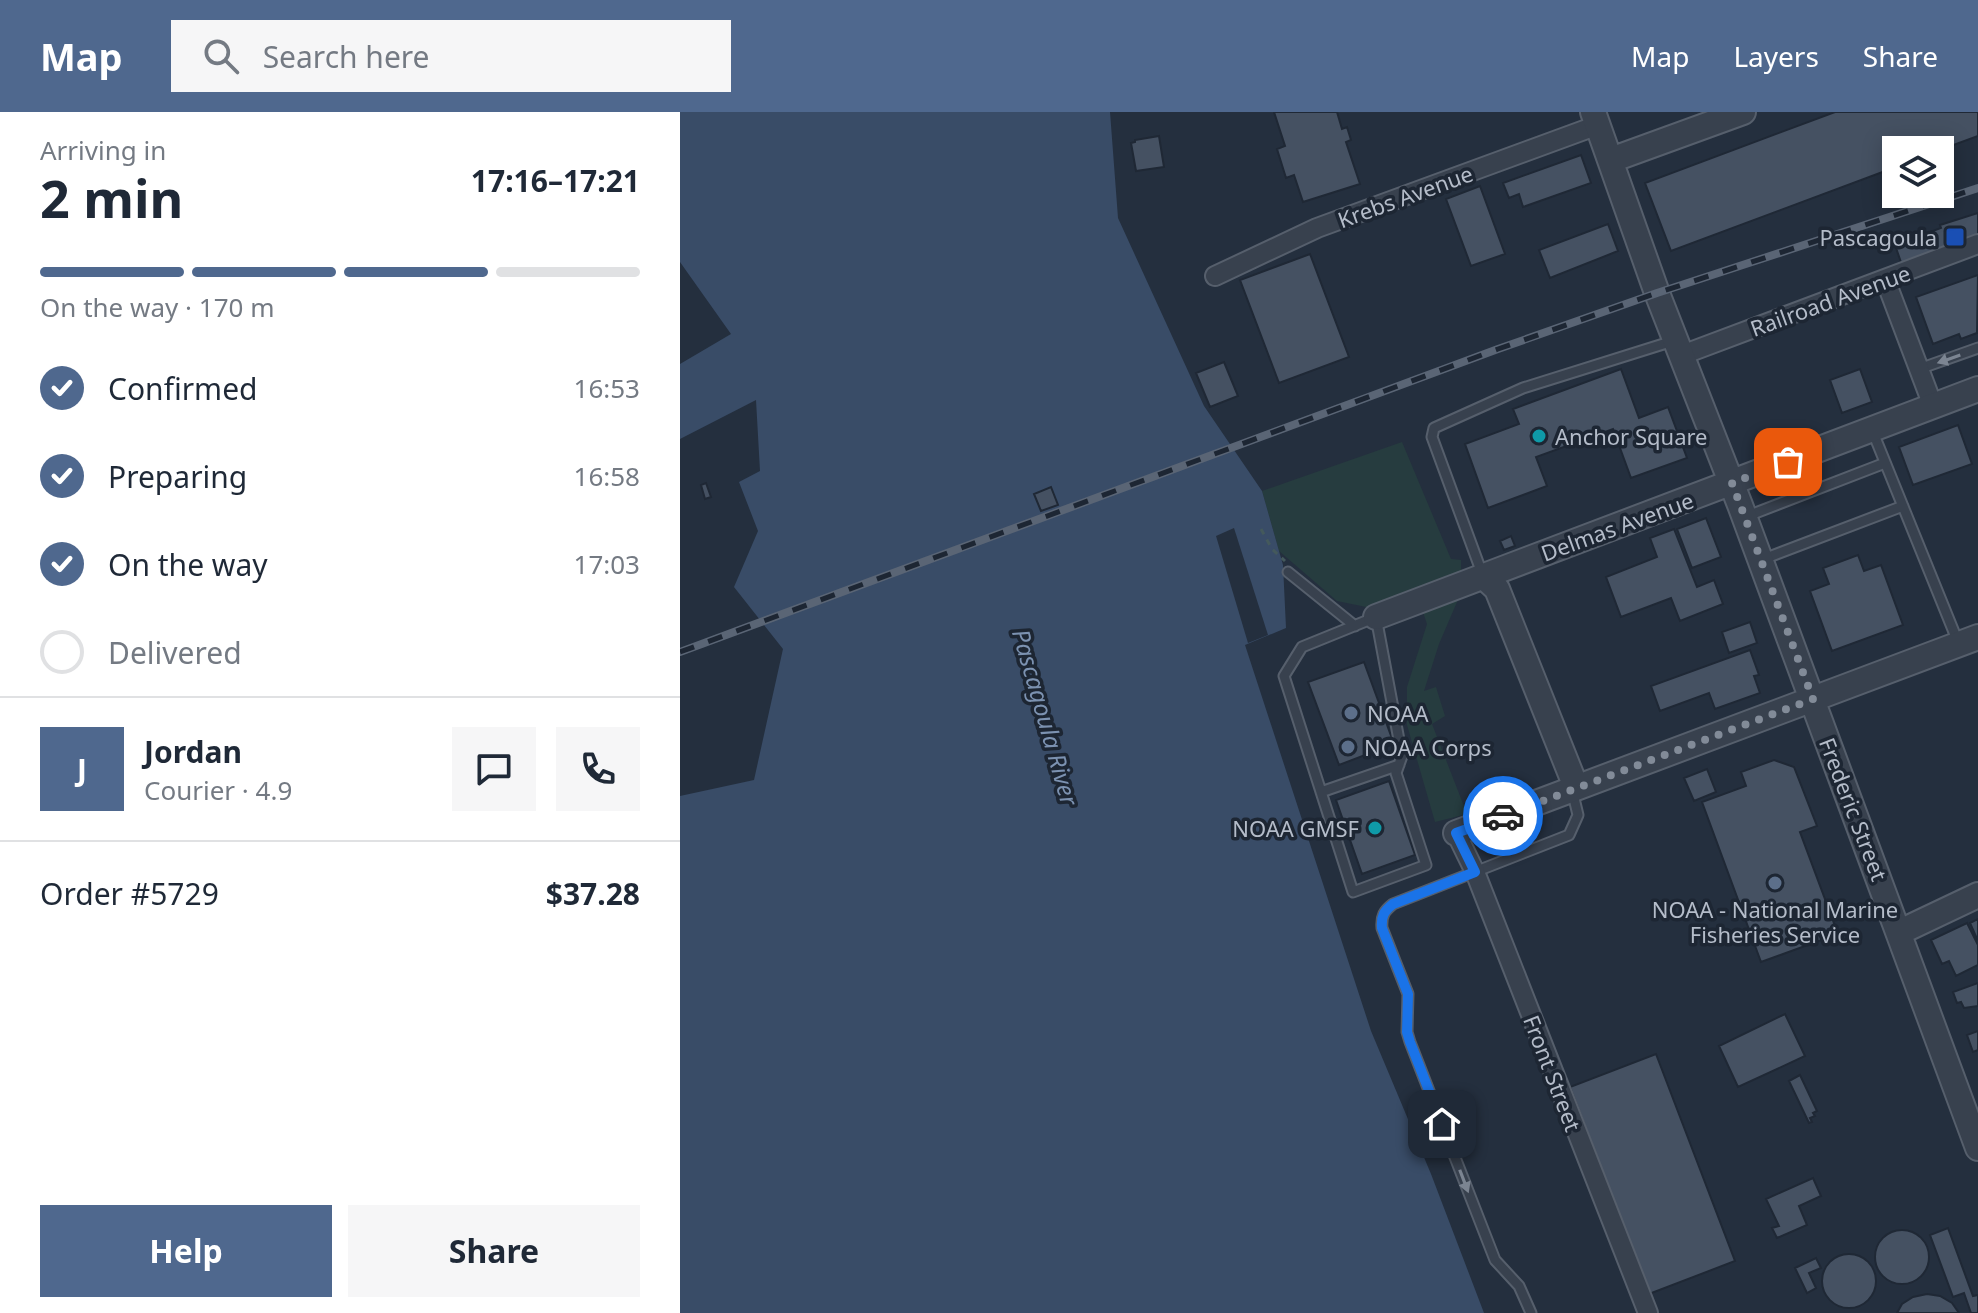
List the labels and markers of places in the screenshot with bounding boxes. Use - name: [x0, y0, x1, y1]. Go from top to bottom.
- place label: Pascagoula: [1819, 222, 1937, 252]
- marker: Pascagoula: [1944, 226, 1966, 248]
- place label: Anchor Square: [1555, 421, 1708, 451]
- marker: Anchor Square: [1530, 427, 1548, 445]
- pin: [1754, 428, 1822, 496]
- place label: NOAA: [1367, 698, 1430, 728]
- marker: NOAA: [1342, 704, 1360, 722]
- place label: NOAA Corps: [1364, 732, 1492, 762]
- marker: NOAA Corps: [1339, 738, 1357, 756]
- place label: NOAA GMSF: [1232, 813, 1359, 843]
- marker: NOAA GMSF: [1366, 819, 1384, 837]
- marker: NOAA - National Marine Fisheries Service: [1766, 874, 1784, 892]
- place label: NOAA - National Marine Fisheries Service: [1652, 894, 1898, 949]
- pin: [1408, 1090, 1476, 1158]

